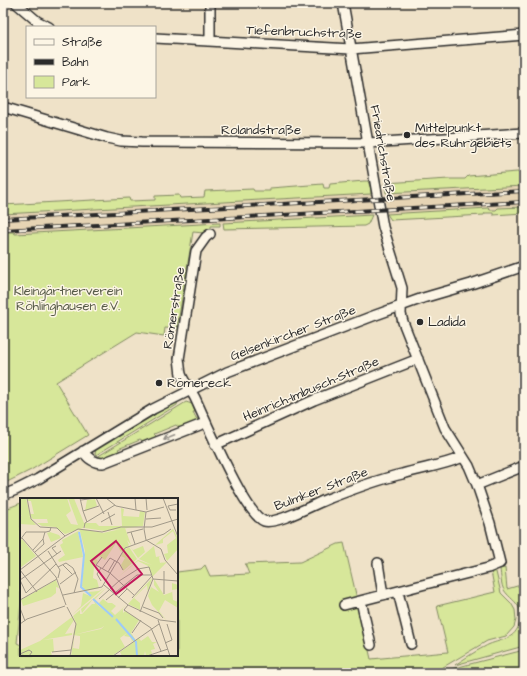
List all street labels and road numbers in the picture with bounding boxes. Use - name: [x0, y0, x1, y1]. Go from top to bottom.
- street label: Tiefenbruchstraße: [246, 21, 362, 43]
- street label: Friedrichstraße: [366, 103, 400, 203]
- street label: Rolandstraße: [221, 121, 301, 139]
- street label: Römerstraße: [159, 266, 189, 350]
- street label: Gelsenkircher Straße: [228, 301, 358, 365]
- street label: Heinrich-Imbusch-Straße: [240, 352, 382, 426]
- street label: Bulmker Straße: [272, 463, 370, 515]

